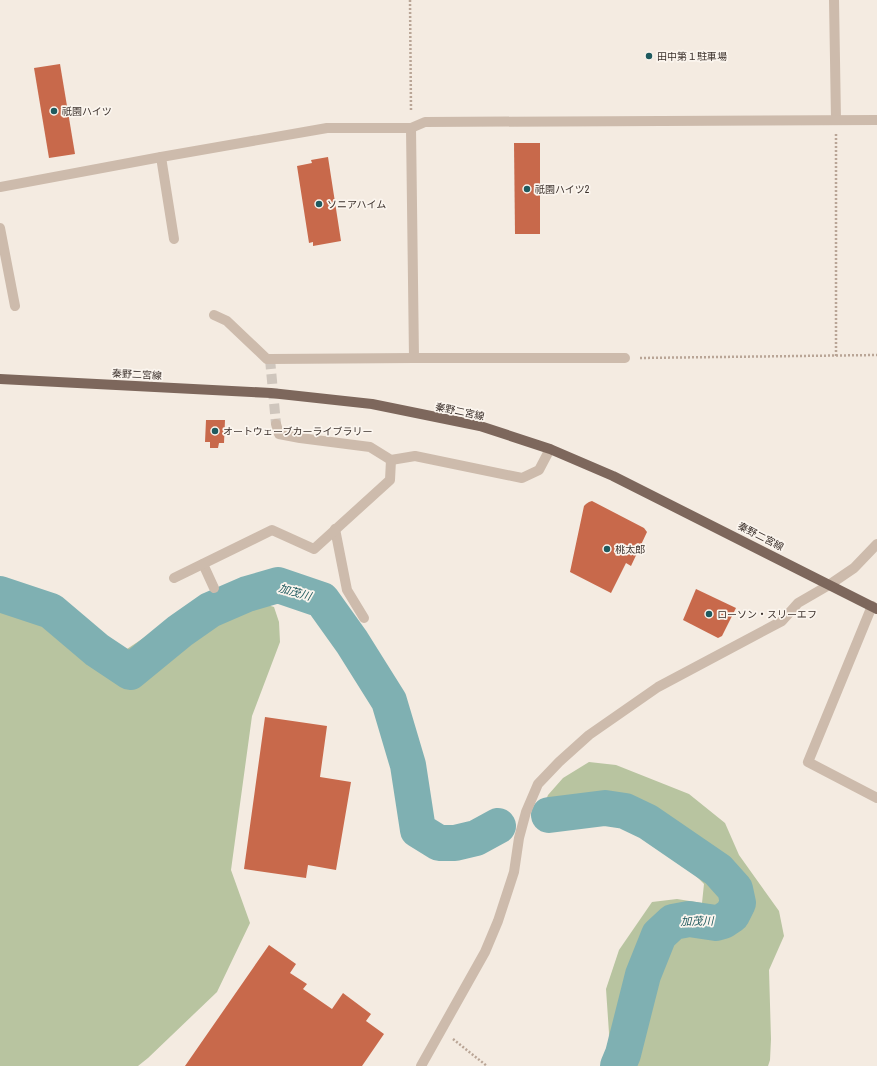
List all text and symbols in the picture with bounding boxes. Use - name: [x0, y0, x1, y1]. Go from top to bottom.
- place label: 田中第１駐車場: [657, 50, 727, 63]
- marker: 田中第１駐車場: [644, 51, 654, 61]
- place label: 祇園ハイツ: [62, 105, 112, 118]
- marker: 祇園ハイツ: [49, 106, 59, 116]
- place label: 祇園ハイツ2: [535, 183, 590, 196]
- marker: 祇園ハイツ2: [522, 184, 532, 194]
- place label: ソニアハイム: [327, 198, 386, 211]
- marker: ソニアハイム: [314, 199, 324, 209]
- street label: 秦野二宮線: [112, 367, 162, 382]
- street label: 秦野二宮線: [434, 400, 486, 423]
- place label: オートウェーブカーライブラリー: [223, 425, 372, 438]
- marker: オートウェーブカーライブラリー: [210, 426, 220, 436]
- street label: 秦野二宮線: [736, 519, 786, 554]
- place label: 桃太郎: [615, 543, 645, 556]
- marker: 桃太郎: [602, 544, 612, 554]
- water label: 加茂川: [277, 581, 314, 604]
- place label: ローソン・スリーエフ: [717, 608, 817, 621]
- marker: ローソン・スリーエフ: [704, 609, 714, 619]
- water label: 加茂川: [680, 914, 715, 928]

